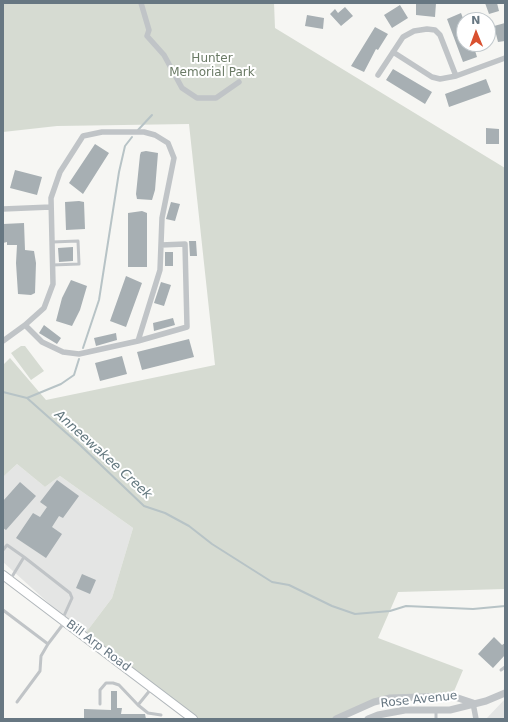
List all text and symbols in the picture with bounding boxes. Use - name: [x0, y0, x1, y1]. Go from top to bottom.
- north arrow: [456, 12, 496, 52]
- text: N: [471, 14, 481, 27]
- park label: Hunter Memorial Park: [169, 52, 255, 80]
- water label: Anneewakee Creek: [51, 407, 155, 503]
- street label: Bill Arp Road: [63, 617, 133, 675]
- street label: Rose Avenue: [380, 689, 458, 711]

